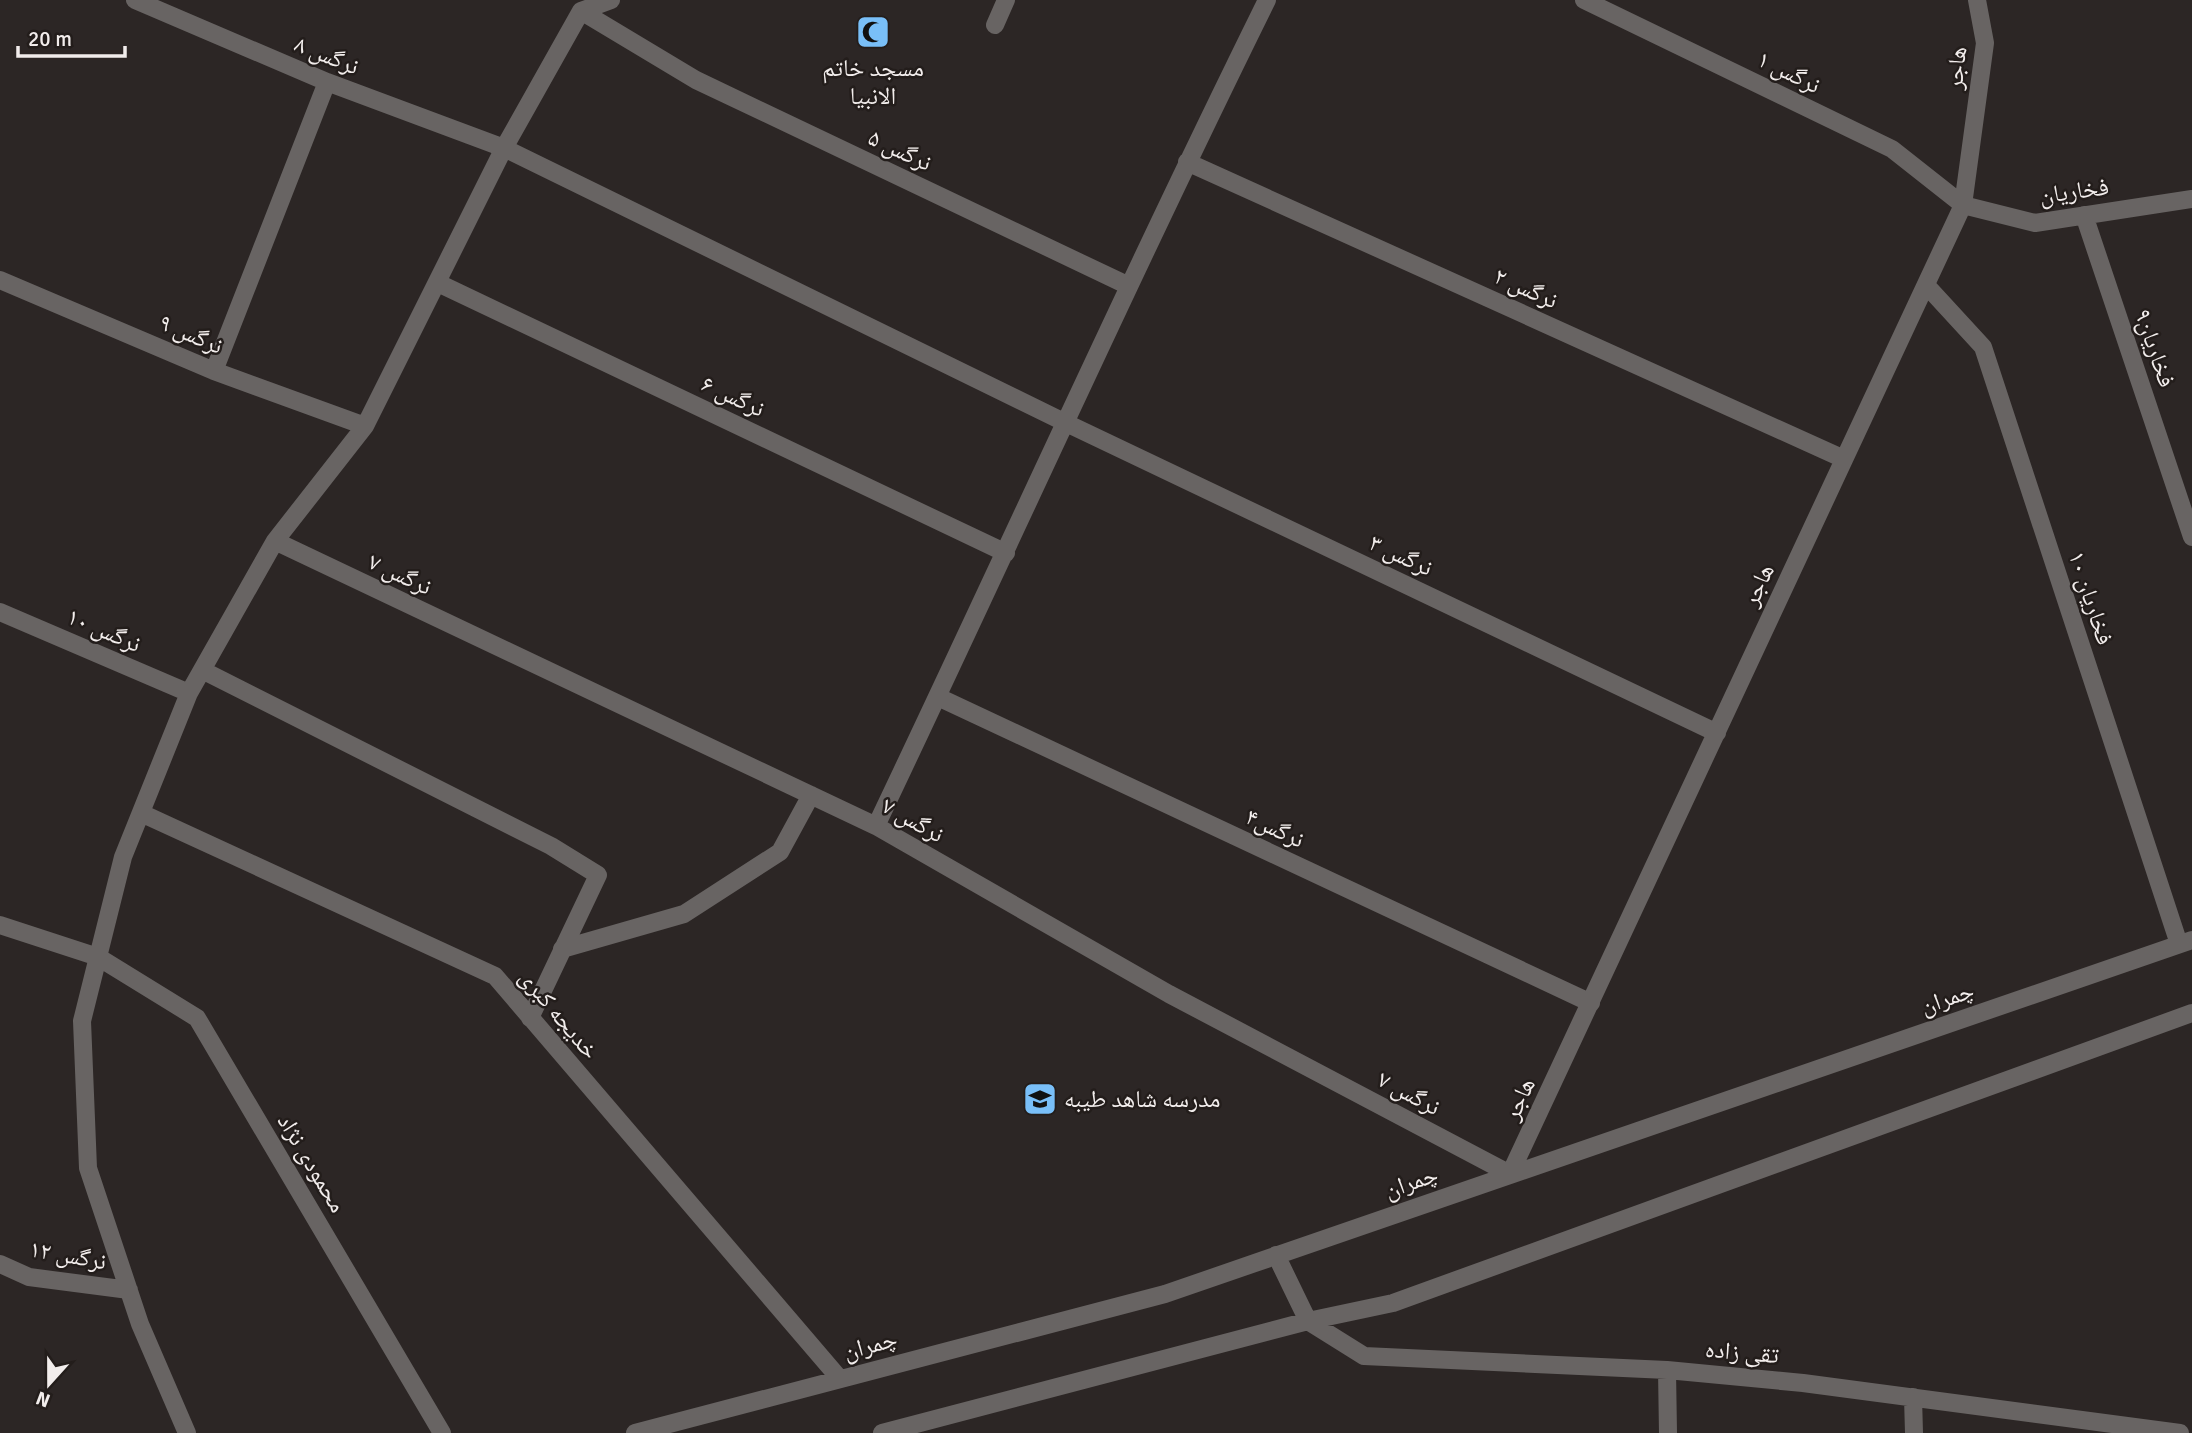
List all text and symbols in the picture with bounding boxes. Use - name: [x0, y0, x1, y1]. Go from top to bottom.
- mosque icon: مسجد خاتم الانبیا: [854, 13, 892, 51]
- scale bar: [18, 14, 124, 58]
- text: 20 m: [28, 26, 72, 52]
- street label: نرگس ۸: [290, 29, 364, 81]
- street label: نرگس ۱: [1752, 44, 1826, 100]
- street label: هاجر: [1939, 45, 1973, 92]
- place label: مسجد خاتم الانبیا: [822, 53, 924, 111]
- street label: نرگس ۵: [863, 122, 937, 178]
- street label: فخاریان: [2037, 171, 2111, 211]
- street label: نرگس ۲: [1489, 261, 1563, 315]
- street label: فخاریان۹: [2128, 305, 2182, 391]
- street label: نرگس ۹: [154, 307, 228, 361]
- street label: نرگس ۶: [696, 368, 770, 424]
- street label: نرگس ۳: [1364, 527, 1438, 583]
- street label: نرگس ۷: [363, 546, 437, 602]
- street label: فخاریان ۱۰: [2062, 547, 2120, 649]
- street label: هاجر: [1735, 559, 1781, 612]
- street label: نرگس ۱۰: [62, 601, 146, 659]
- street label: نرگس ۷: [877, 791, 949, 849]
- street label: نرگس۴: [1241, 801, 1309, 855]
- street label: خدیجه کبری: [513, 963, 605, 1065]
- street label: چمران: [1916, 975, 1978, 1021]
- street label: نرگس ۷: [1372, 1064, 1446, 1122]
- street label: هاجر: [1496, 1073, 1542, 1126]
- school or university icon: مدرسه شاهد طیبه: [1021, 1080, 1059, 1118]
- place label: مدرسه شاهد طیبه: [1064, 1084, 1221, 1114]
- street label: محمودی نژاد: [271, 1108, 353, 1218]
- street label: چمران: [1380, 1159, 1442, 1205]
- street label: نرگس ۱۲: [27, 1233, 109, 1277]
- street label: چمران: [840, 1323, 900, 1367]
- street label: تقی زاده: [1704, 1334, 1780, 1370]
- north arrow: [14, 1349, 84, 1419]
- text: N: [33, 1385, 54, 1413]

